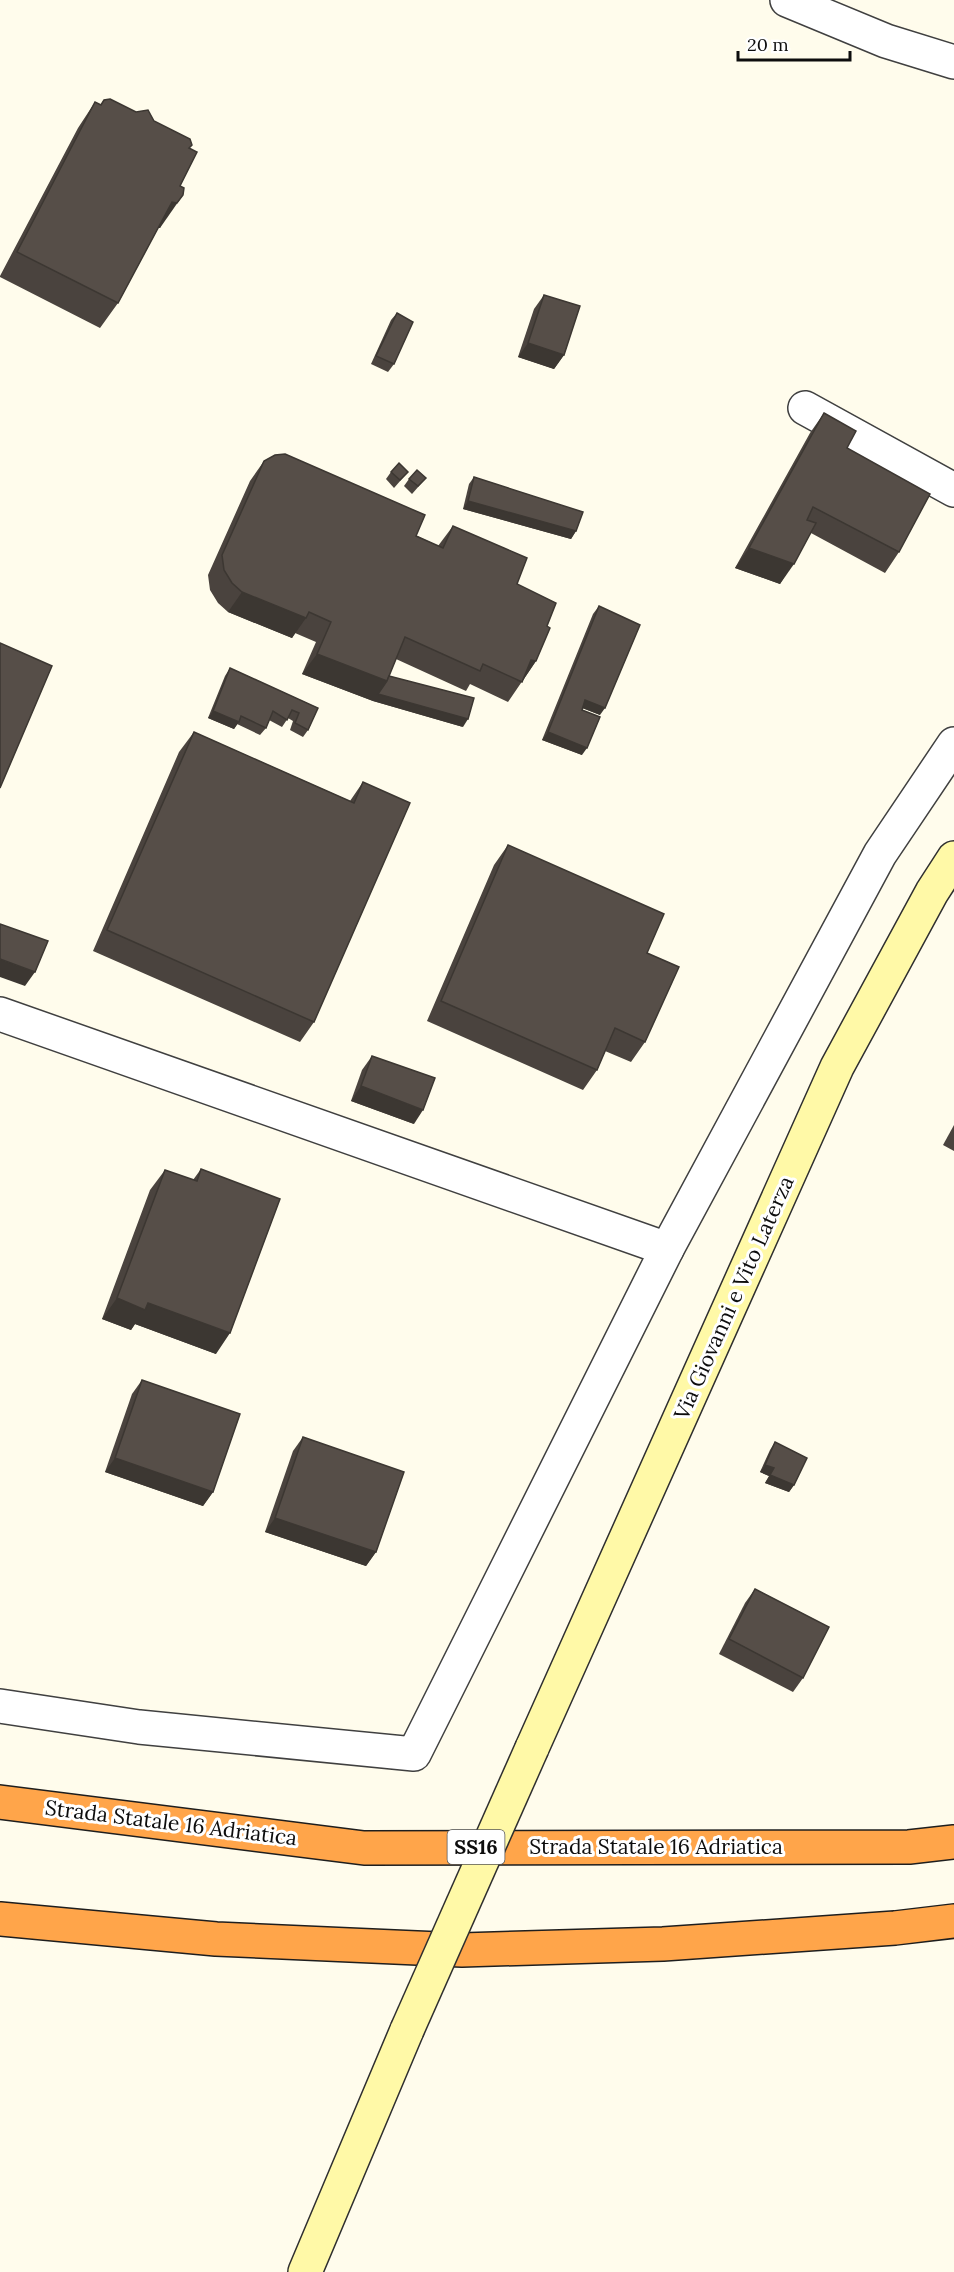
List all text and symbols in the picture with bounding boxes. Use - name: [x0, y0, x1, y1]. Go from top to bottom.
- scale bar: [738, 24, 850, 62]
- text: 20 m: [747, 33, 789, 56]
- street label: Via Giovanni e Vito Laterza: [667, 1172, 800, 1425]
- street label: Strada Statale 16 Adriatica: [44, 1794, 299, 1851]
- road number: SS16: [448, 1830, 504, 1864]
- street label: Strada Statale 16 Adriatica: [529, 1833, 783, 1860]

